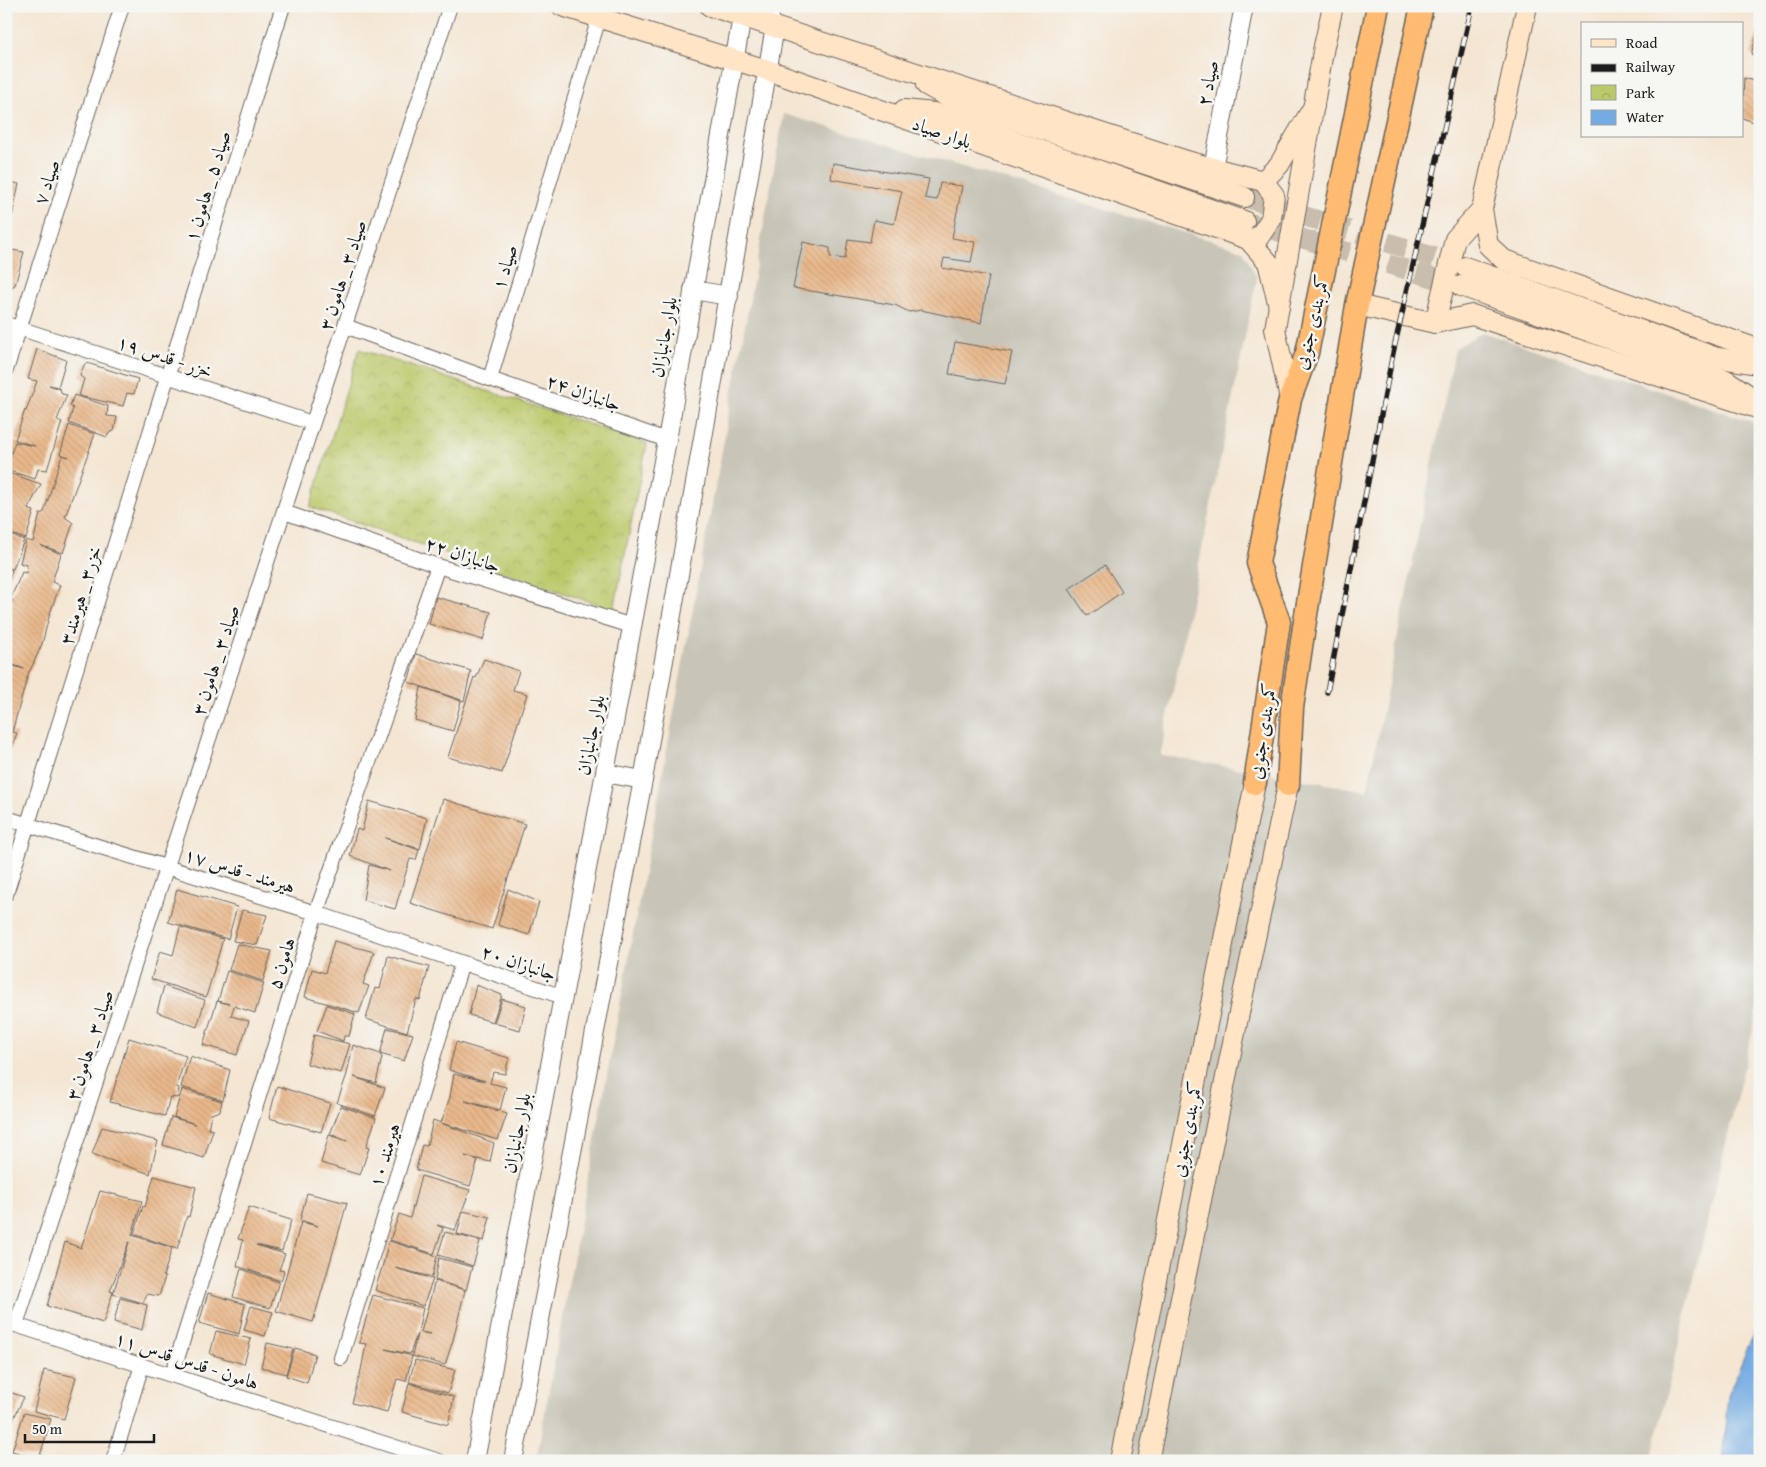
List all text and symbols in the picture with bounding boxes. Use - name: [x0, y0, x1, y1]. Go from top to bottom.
- legend: [1581, 22, 1744, 138]
- text: Road: [1626, 32, 1657, 53]
- text: Railway: [1626, 56, 1676, 77]
- street label: صیاد ۲: [1189, 58, 1225, 108]
- text: Park: [1626, 82, 1655, 103]
- text: Water: [1626, 106, 1664, 127]
- street label: بلوار صیاد: [909, 109, 975, 155]
- street label: صیاد ۵ _ هامون ۱: [177, 127, 237, 245]
- street label: صیاد ۷: [26, 156, 66, 208]
- street label: صیاد ۳ _ هامون ۳: [311, 216, 373, 334]
- street label: صیاد ۱: [484, 241, 524, 293]
- street label: کمربندی جنوبی: [1286, 271, 1337, 373]
- street label: بلوار جانبازان: [642, 294, 684, 380]
- street label: خزر - قدس ۱۹: [114, 327, 216, 385]
- street label: جانبازان ۲۴: [543, 366, 625, 418]
- street label: جانبازان ۲۲: [422, 529, 504, 579]
- street label: خزر۳ _ هیرمند۳: [52, 542, 108, 648]
- street label: صیاد ۳ _ هامون ۳: [184, 601, 246, 719]
- street label: کمربندی جنوبی: [1241, 681, 1284, 781]
- street label: بلوار جانبازان: [568, 692, 612, 778]
- street label: هیرمند - قدس ۱۷: [181, 840, 299, 900]
- street label: هامون ۵: [260, 934, 302, 992]
- street label: جانبازان ۲۰: [478, 937, 560, 987]
- street label: صیاد ۳ _ هامون ۳: [58, 986, 120, 1104]
- street label: کمربندی جنوبی: [1163, 1079, 1210, 1180]
- street label: بلوار جانبازان: [494, 1090, 538, 1176]
- street label: هیرمند ۱۰: [361, 1119, 407, 1191]
- street label: هامون - قدس قدس ۱۱: [111, 1323, 263, 1397]
- scale bar: [25, 1412, 154, 1444]
- text: 50 m: [32, 1418, 63, 1439]

